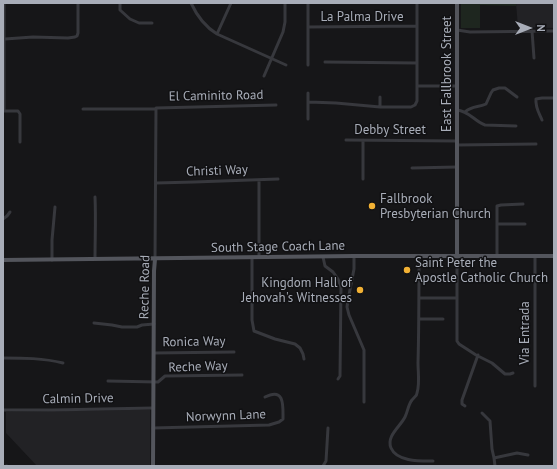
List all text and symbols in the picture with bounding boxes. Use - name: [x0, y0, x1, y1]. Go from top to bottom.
- north arrow: [509, 8, 549, 48]
- street label: La Palma Drive: [320, 9, 404, 25]
- street label: East Fallbrook Street: [439, 16, 455, 132]
- text: N: [534, 24, 548, 32]
- street label: El Caminito Road: [168, 87, 264, 105]
- street label: Debby Street: [354, 122, 426, 138]
- street label: Christi Way: [186, 162, 248, 180]
- place label: Fallbrook Presbyterian Church: [380, 191, 491, 222]
- marker: Fallbrook Presbyterian Church: [367, 201, 377, 211]
- street label: South Stage Coach Lane: [211, 238, 345, 256]
- street label: Reche Road: [137, 255, 153, 319]
- place label: Saint Peter the Apostle Catholic Church: [415, 255, 548, 286]
- marker: Saint Peter the Apostle Catholic Church: [402, 265, 412, 275]
- place label: Kingdom Hall of Jehovah's Witnesses: [242, 275, 352, 306]
- marker: Kingdom Hall of Jehovah's Witnesses: [355, 285, 365, 295]
- street label: Via Entrada: [517, 301, 533, 365]
- street label: Ronica Way: [162, 334, 226, 350]
- street label: Reche Way: [168, 358, 228, 376]
- street label: Calmin Drive: [42, 391, 114, 407]
- street label: Norwynn Lane: [186, 407, 266, 425]

